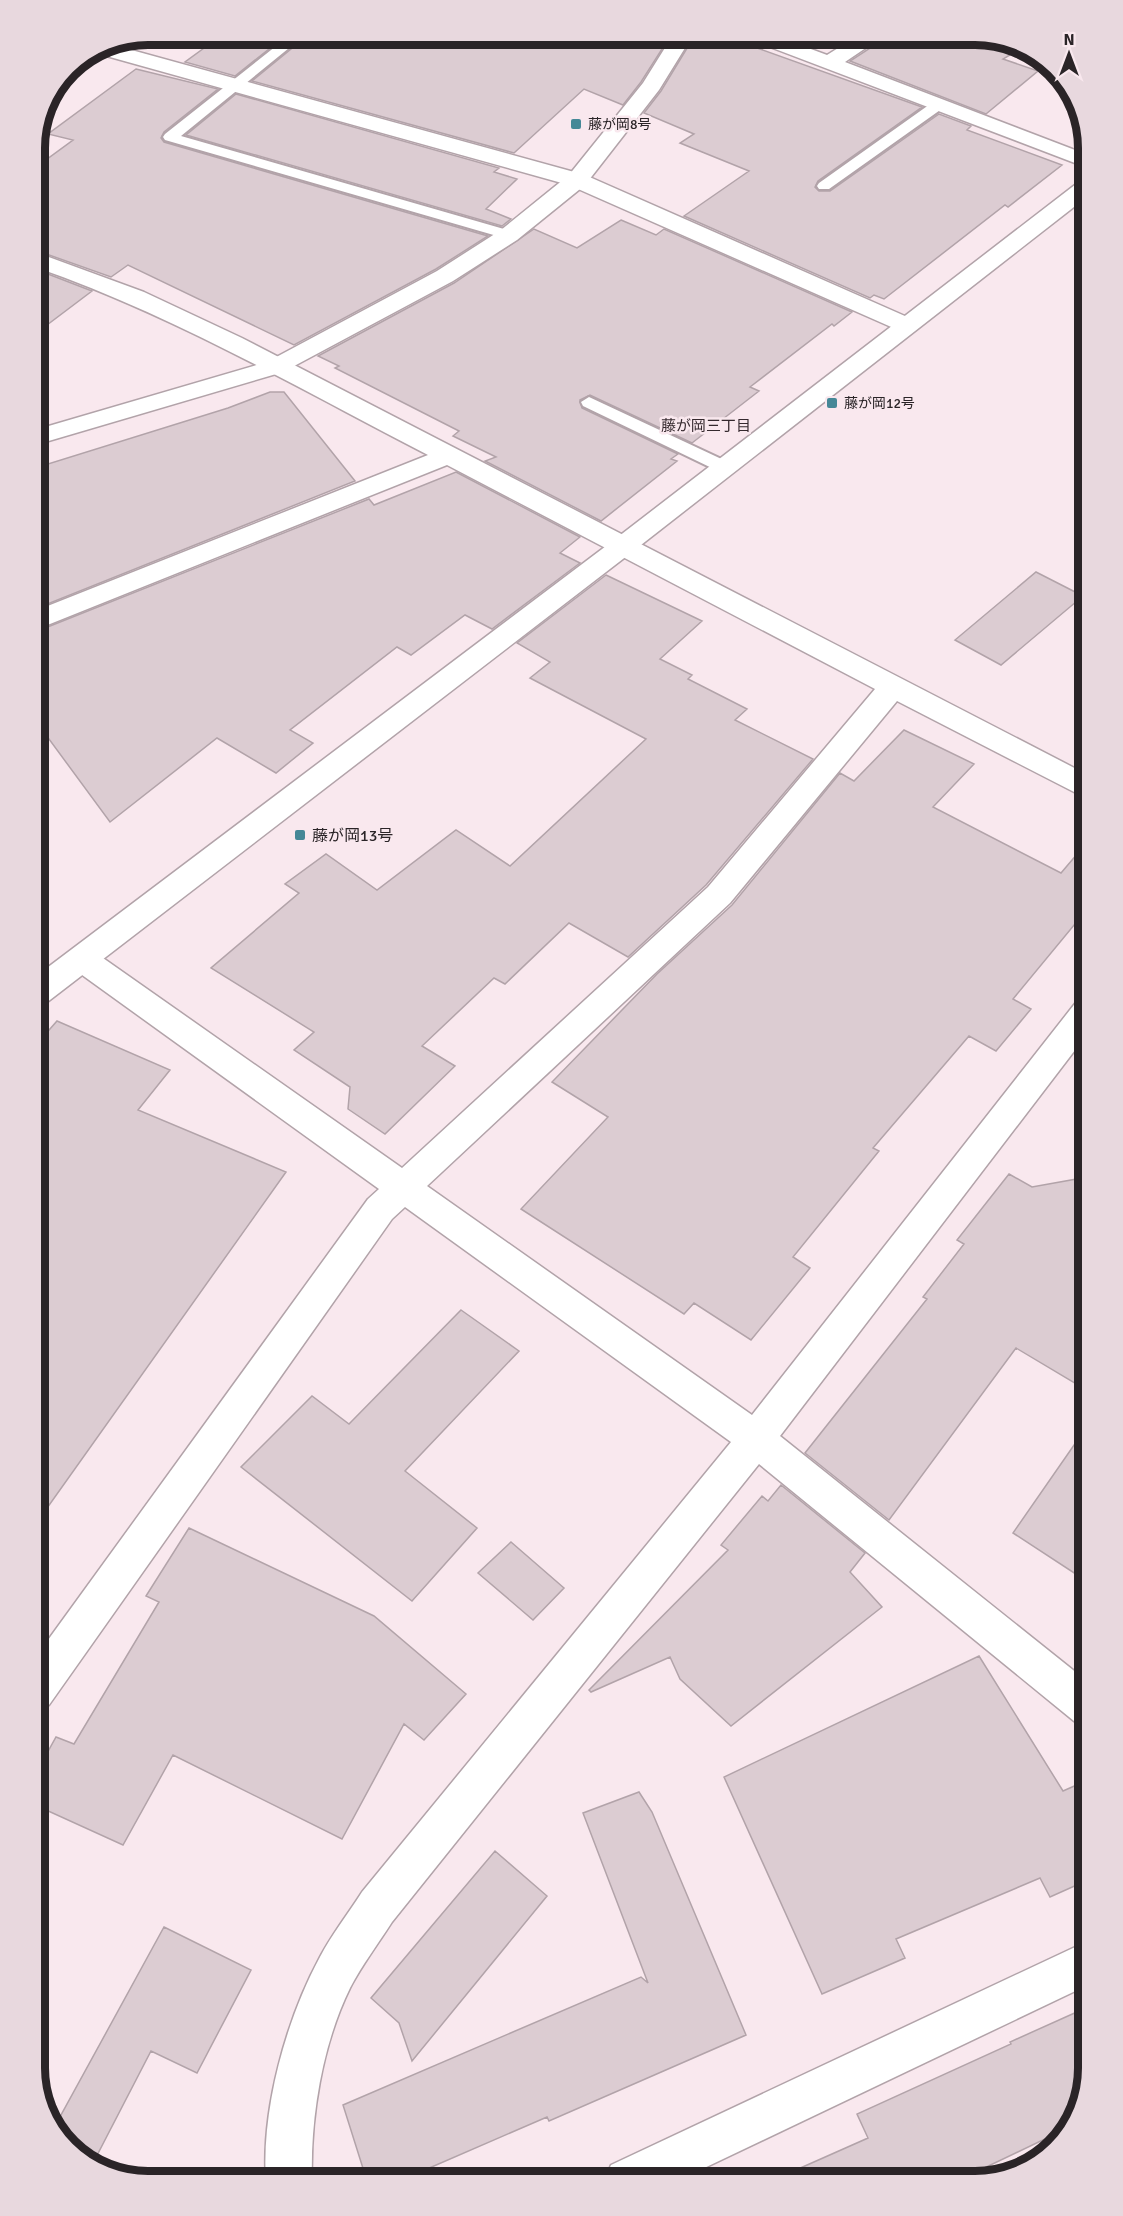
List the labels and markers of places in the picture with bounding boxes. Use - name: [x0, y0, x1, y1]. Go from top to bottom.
- place label: 藤が岡8号: [588, 116, 652, 133]
- marker: 藤が岡8号: [569, 117, 583, 131]
- place label: 藤が岡12号: [844, 395, 915, 412]
- marker: 藤が岡12号: [825, 396, 839, 410]
- place label: 藤が岡13号: [312, 826, 393, 846]
- marker: 藤が岡13号: [293, 828, 307, 842]

